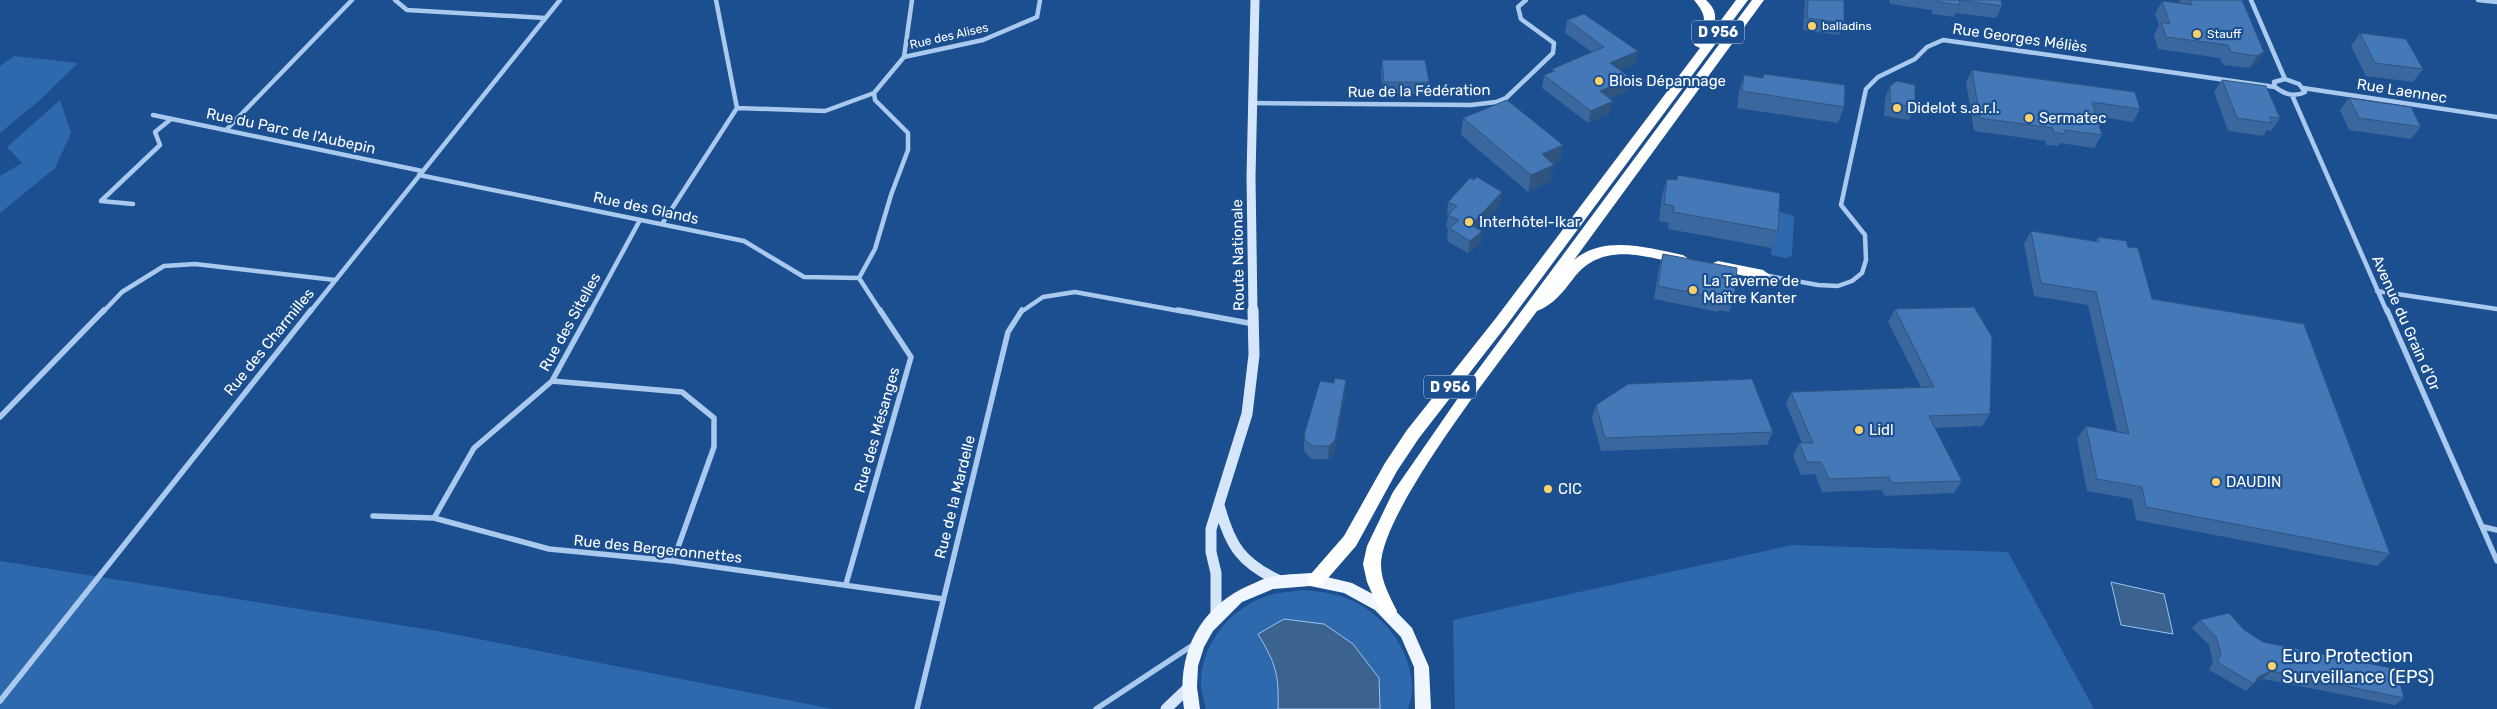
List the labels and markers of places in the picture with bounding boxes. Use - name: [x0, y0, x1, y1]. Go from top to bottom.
- place label: balladins: [1822, 19, 1872, 33]
- marker: balladins: [1806, 20, 1818, 32]
- place label: Stauff: [2207, 27, 2242, 41]
- marker: Stauff: [2191, 28, 2203, 40]
- place label: Blois Dépannage: [1609, 72, 1726, 90]
- marker: Blois Dépannage: [1593, 75, 1605, 87]
- place label: Didelot s.a.r.l.: [1907, 99, 2000, 117]
- marker: Didelot s.a.r.l.: [1891, 102, 1903, 114]
- place label: Sermatec: [2039, 109, 2107, 127]
- marker: Sermatec: [2023, 112, 2035, 124]
- place label: Interhôtel-Ikar: [1479, 213, 1581, 231]
- marker: Interhôtel-Ikar: [1463, 216, 1475, 228]
- place label: La Taverne de Maître Kanter: [1703, 272, 1799, 307]
- marker: La Taverne de Maître Kanter: [1687, 284, 1699, 296]
- place label: Lidl: [1869, 421, 1894, 439]
- marker: Lidl: [1853, 424, 1865, 436]
- place label: DAUDIN: [2226, 473, 2281, 491]
- marker: DAUDIN: [2210, 476, 2222, 488]
- place label: CIC: [1558, 480, 1582, 498]
- marker: CIC: [1542, 483, 1554, 495]
- place label: Euro Protection Surveillance (EPS): [2282, 645, 2434, 688]
- marker: Euro Protection Surveillance (EPS): [2266, 660, 2278, 672]

